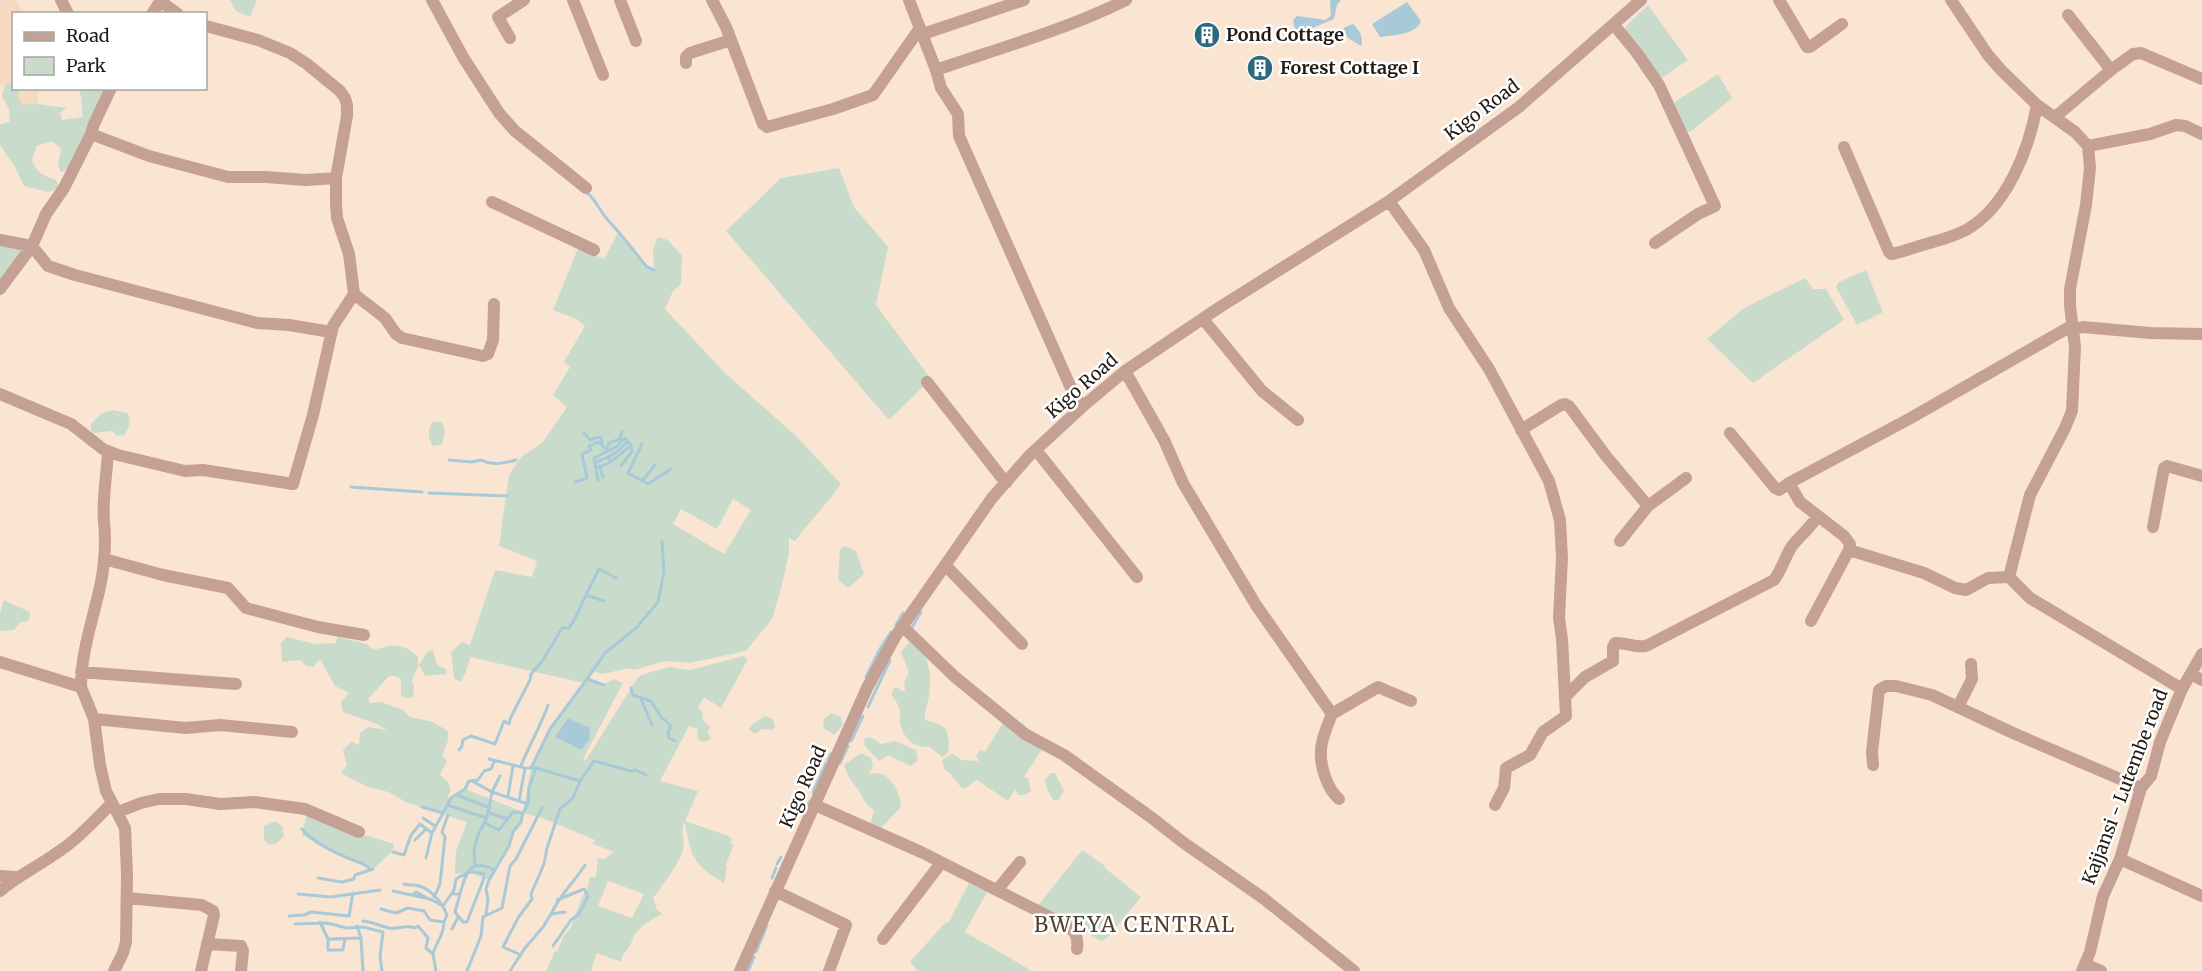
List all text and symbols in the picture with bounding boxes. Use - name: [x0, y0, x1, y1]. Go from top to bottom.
- legend: [12, 12, 207, 90]
- building icon: Pond Cottage: [1192, 20, 1222, 50]
- place label: Pond Cottage: [1226, 23, 1344, 46]
- text: Road: [66, 24, 110, 47]
- building icon: Forest Cottage I: [1245, 53, 1275, 83]
- text: Park: [66, 54, 107, 77]
- place label: Forest Cottage I: [1280, 56, 1419, 79]
- street label: Kigo Road: [1440, 74, 1524, 145]
- street label: Kigo Road: [1041, 348, 1122, 423]
- street label: Kajjansi - Lutembe road: [2077, 686, 2173, 888]
- street label: Kigo Road: [774, 742, 831, 832]
- district label: BWEYA CENTRAL: [1034, 911, 1236, 938]

